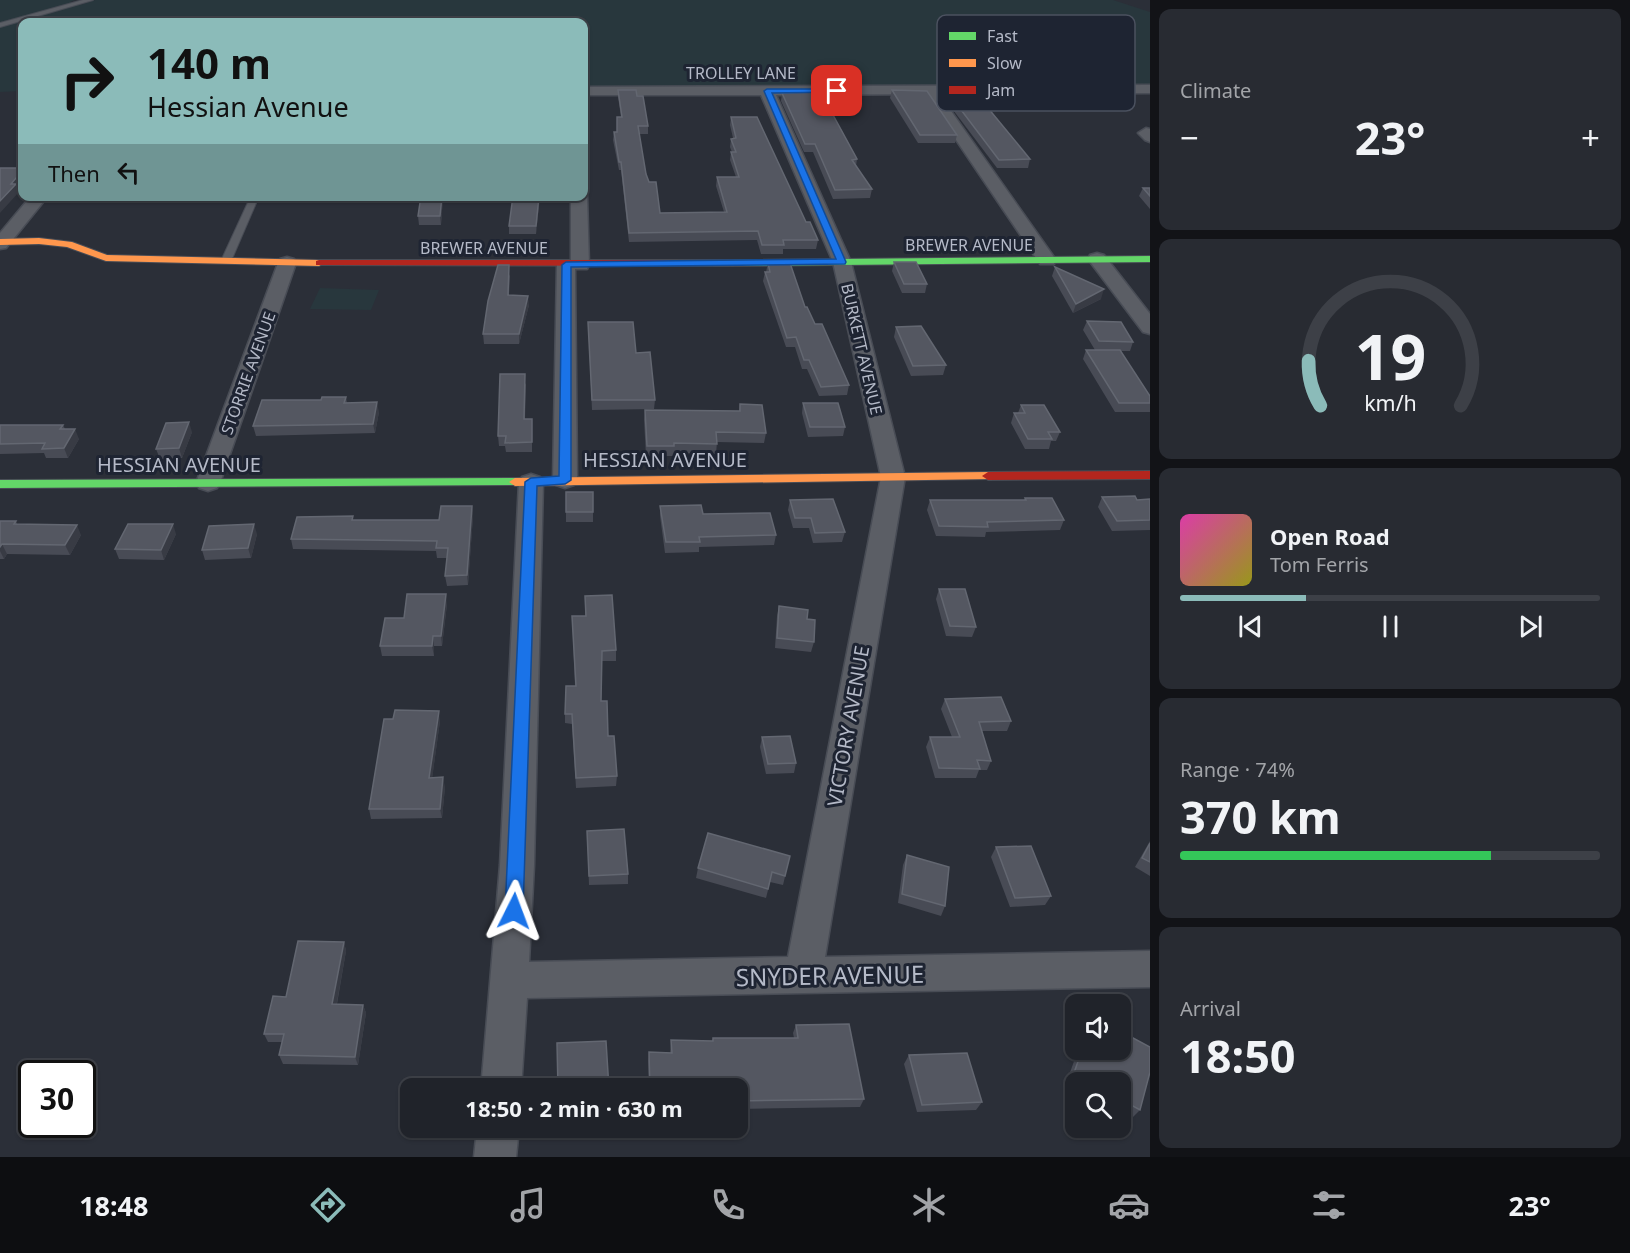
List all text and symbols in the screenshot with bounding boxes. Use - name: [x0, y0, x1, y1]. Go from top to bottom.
- legend: [937, 15, 1135, 111]
- text: Fast: [987, 25, 1018, 47]
- text: 140 m: [147, 34, 271, 91]
- icon: right: [48, 42, 126, 120]
- text: Slow: [987, 52, 1022, 74]
- street label: TROLLEY LANE: [686, 62, 796, 84]
- pin: [811, 65, 862, 116]
- icon: arrive: [820, 74, 853, 107]
- text: Climate: [1180, 77, 1251, 104]
- text: Jam: [985, 79, 1015, 101]
- text: Hessian Avenue: [147, 88, 349, 125]
- text: 23°: [1355, 107, 1425, 168]
- text: −: [1180, 115, 1199, 160]
- text: +: [1581, 115, 1600, 160]
- icon: left: [112, 156, 145, 189]
- text: Then: [48, 158, 100, 188]
- street label: BREWER AVENUE: [905, 234, 1033, 256]
- street label: BREWER AVENUE: [420, 237, 548, 259]
- street label: BURKETT AVENUE: [836, 281, 888, 417]
- street label: STORRIE AVENUE: [216, 309, 280, 437]
- text: 19: [1354, 313, 1426, 398]
- text: km/h: [1364, 388, 1416, 417]
- street label: HESSIAN AVENUE: [583, 446, 747, 473]
- street label: HESSIAN AVENUE: [97, 451, 261, 478]
- text: Open Road: [1270, 521, 1390, 551]
- text: Tom Ferris: [1270, 551, 1369, 578]
- icon: previous: [1234, 610, 1267, 643]
- icon: pause: [1374, 610, 1407, 643]
- icon: next: [1514, 610, 1547, 643]
- street label: VICTORY AVENUE: [821, 644, 875, 808]
- text: Range · 74%: [1180, 756, 1295, 783]
- text: 370 km: [1180, 786, 1341, 847]
- position arrow: [482, 879, 546, 943]
- street label: SNYDER AVENUE: [736, 957, 924, 993]
- map controls: [1065, 994, 1131, 1138]
- button: sound: [1065, 994, 1131, 1060]
- text: Arrival: [1180, 995, 1241, 1022]
- text: 18:50: [1180, 1025, 1296, 1086]
- speed limit sign: 30: [18, 1060, 96, 1138]
- button: search: [1065, 1072, 1131, 1138]
- text: 18:50 · 2 min · 630 m: [465, 1093, 683, 1123]
- icon: directions: [307, 1184, 349, 1226]
- icon: music: [507, 1184, 549, 1226]
- icon: phone: [707, 1184, 749, 1226]
- icon: climate: [908, 1184, 950, 1226]
- icon: car: [1108, 1184, 1150, 1226]
- icon: filters: [1308, 1184, 1350, 1226]
- text: 18:48: [79, 1187, 149, 1224]
- text: 23°: [1508, 1187, 1551, 1224]

